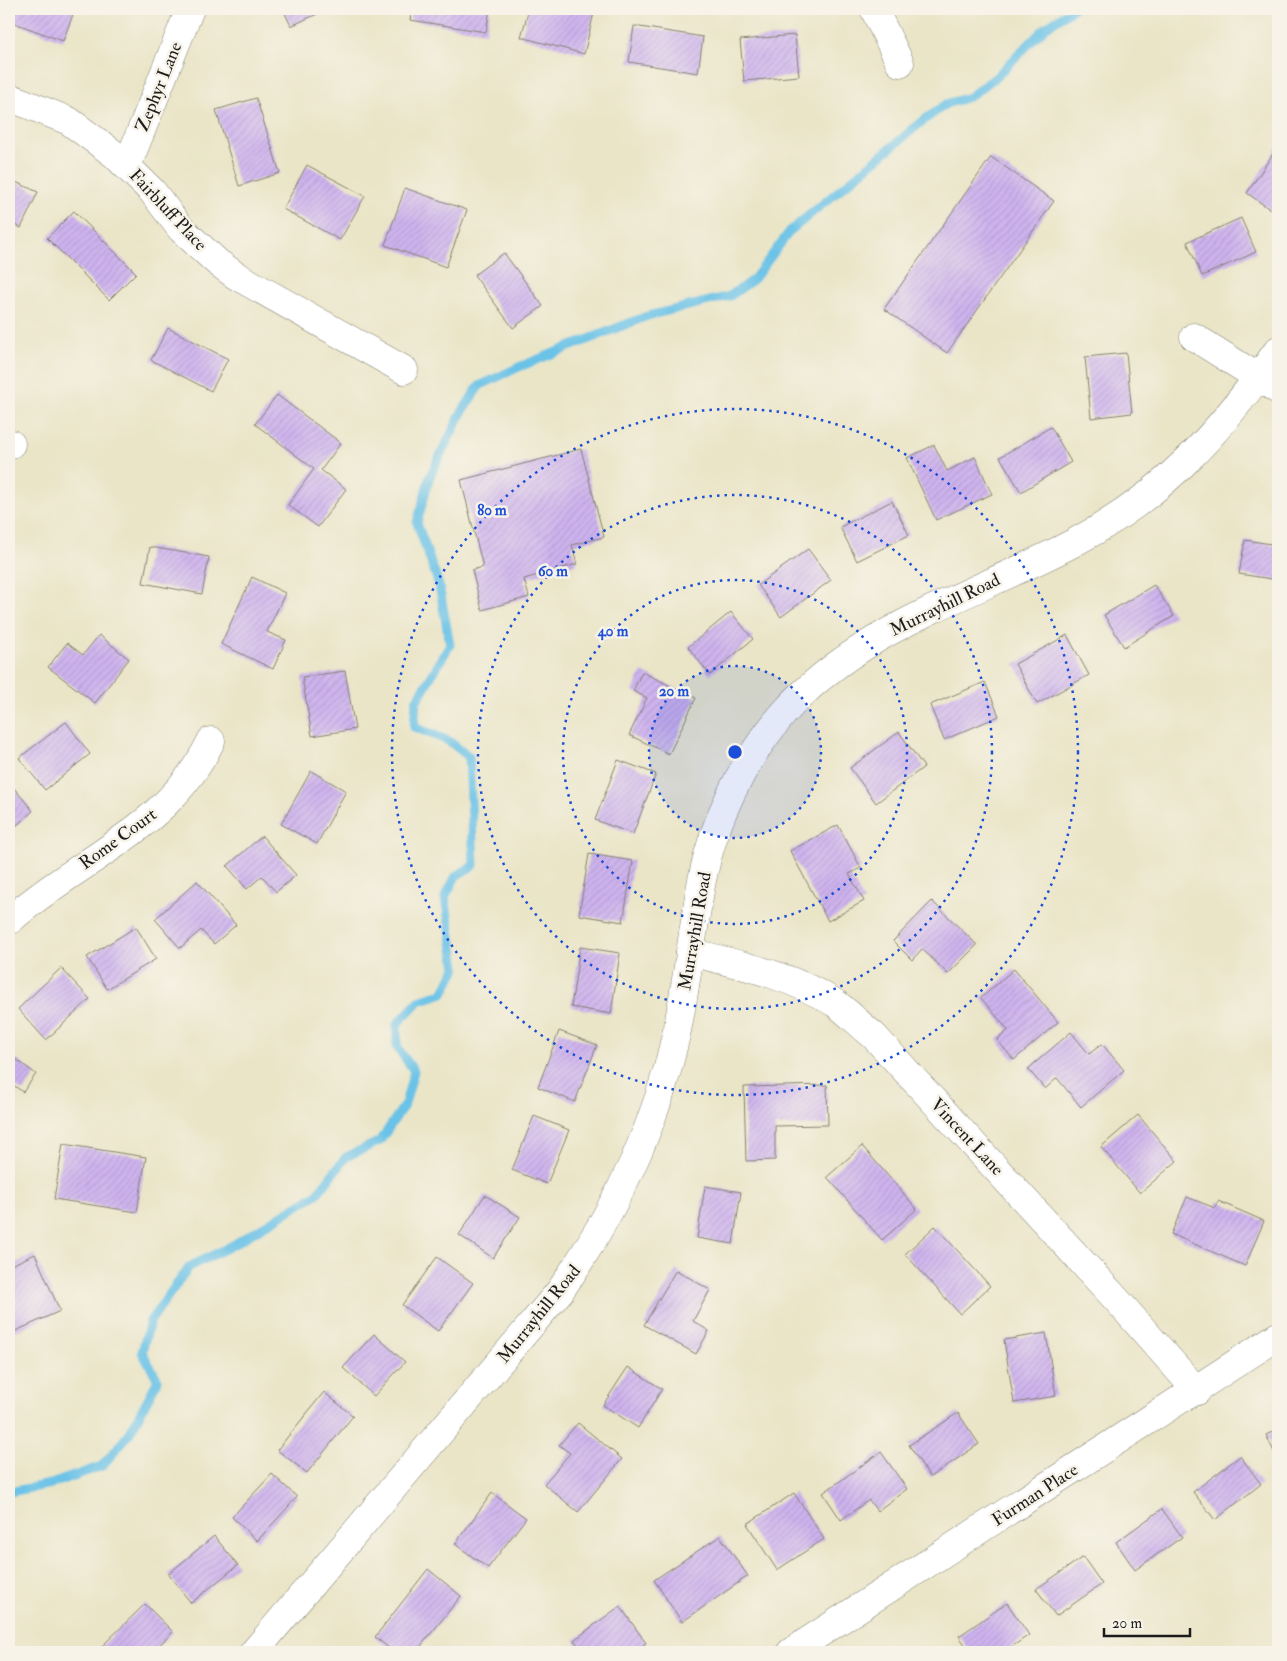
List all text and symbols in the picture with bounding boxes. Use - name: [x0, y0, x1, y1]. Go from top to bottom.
- street label: Zephyr Lane: [131, 38, 188, 135]
- street label: Fairbluff Place: [124, 164, 212, 256]
- text: 80 m: [477, 501, 507, 520]
- text: 60 m: [538, 562, 568, 581]
- street label: Murrayhill Road: [886, 568, 1004, 642]
- text: 40 m: [597, 622, 629, 641]
- text: 20 m: [659, 682, 689, 701]
- centre of rings: [726, 743, 744, 761]
- street label: Rome Court: [75, 803, 161, 875]
- street label: Murrayhill Road: [673, 870, 717, 992]
- street label: Vincent Lane: [925, 1093, 1009, 1181]
- street label: Murrayhill Road: [492, 1260, 586, 1368]
- street label: Furman Place: [987, 1458, 1083, 1532]
- scale bar: [1104, 1606, 1191, 1638]
- text: 20 m: [1112, 1614, 1142, 1633]

